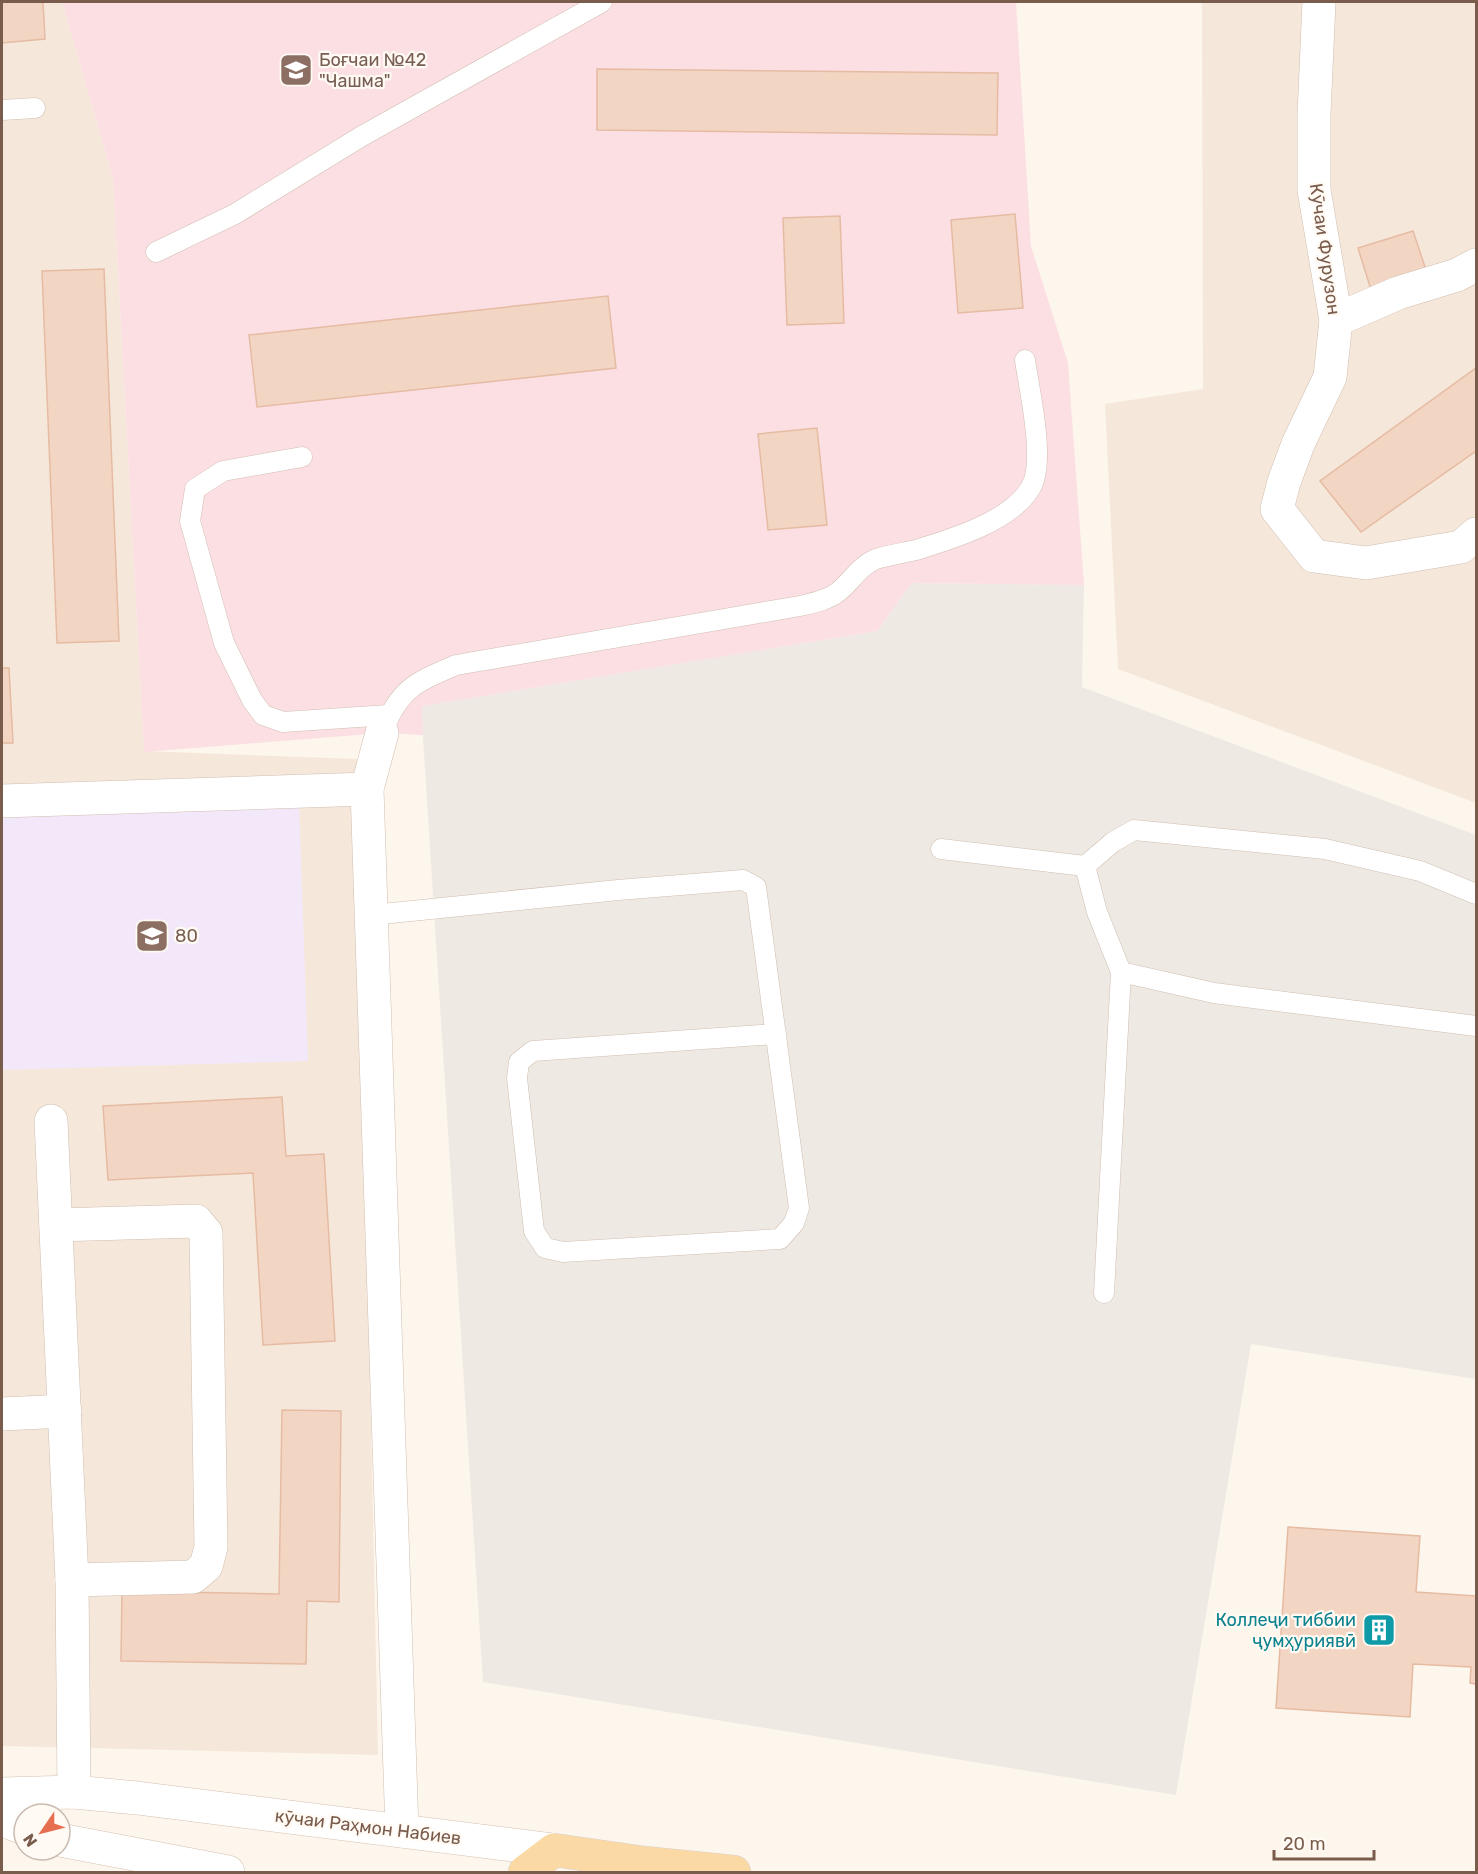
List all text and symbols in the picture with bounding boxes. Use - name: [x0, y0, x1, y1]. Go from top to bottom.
- place label: Боғчаи №42 "Чашма": [319, 49, 426, 92]
- school or university icon: Боғчаи №42 "Чашма": [278, 52, 314, 88]
- street label: Кӯчаи Фурузон: [1305, 182, 1345, 316]
- school or university icon: 80: [134, 918, 170, 954]
- place label: 80: [175, 925, 198, 947]
- place label: Коллеҷи тиббии ҷумҳуриявӣ: [1216, 1609, 1356, 1652]
- building icon: Коллеҷи тиббии ҷумҳуриявӣ: [1361, 1612, 1397, 1648]
- north arrow: [12, 1802, 72, 1862]
- street label: кӯчаи Раҳмон Набиев: [274, 1805, 462, 1849]
- scale bar: [1274, 1823, 1374, 1861]
- text: N: [19, 1830, 41, 1850]
- text: 20 m: [1283, 1833, 1325, 1855]

